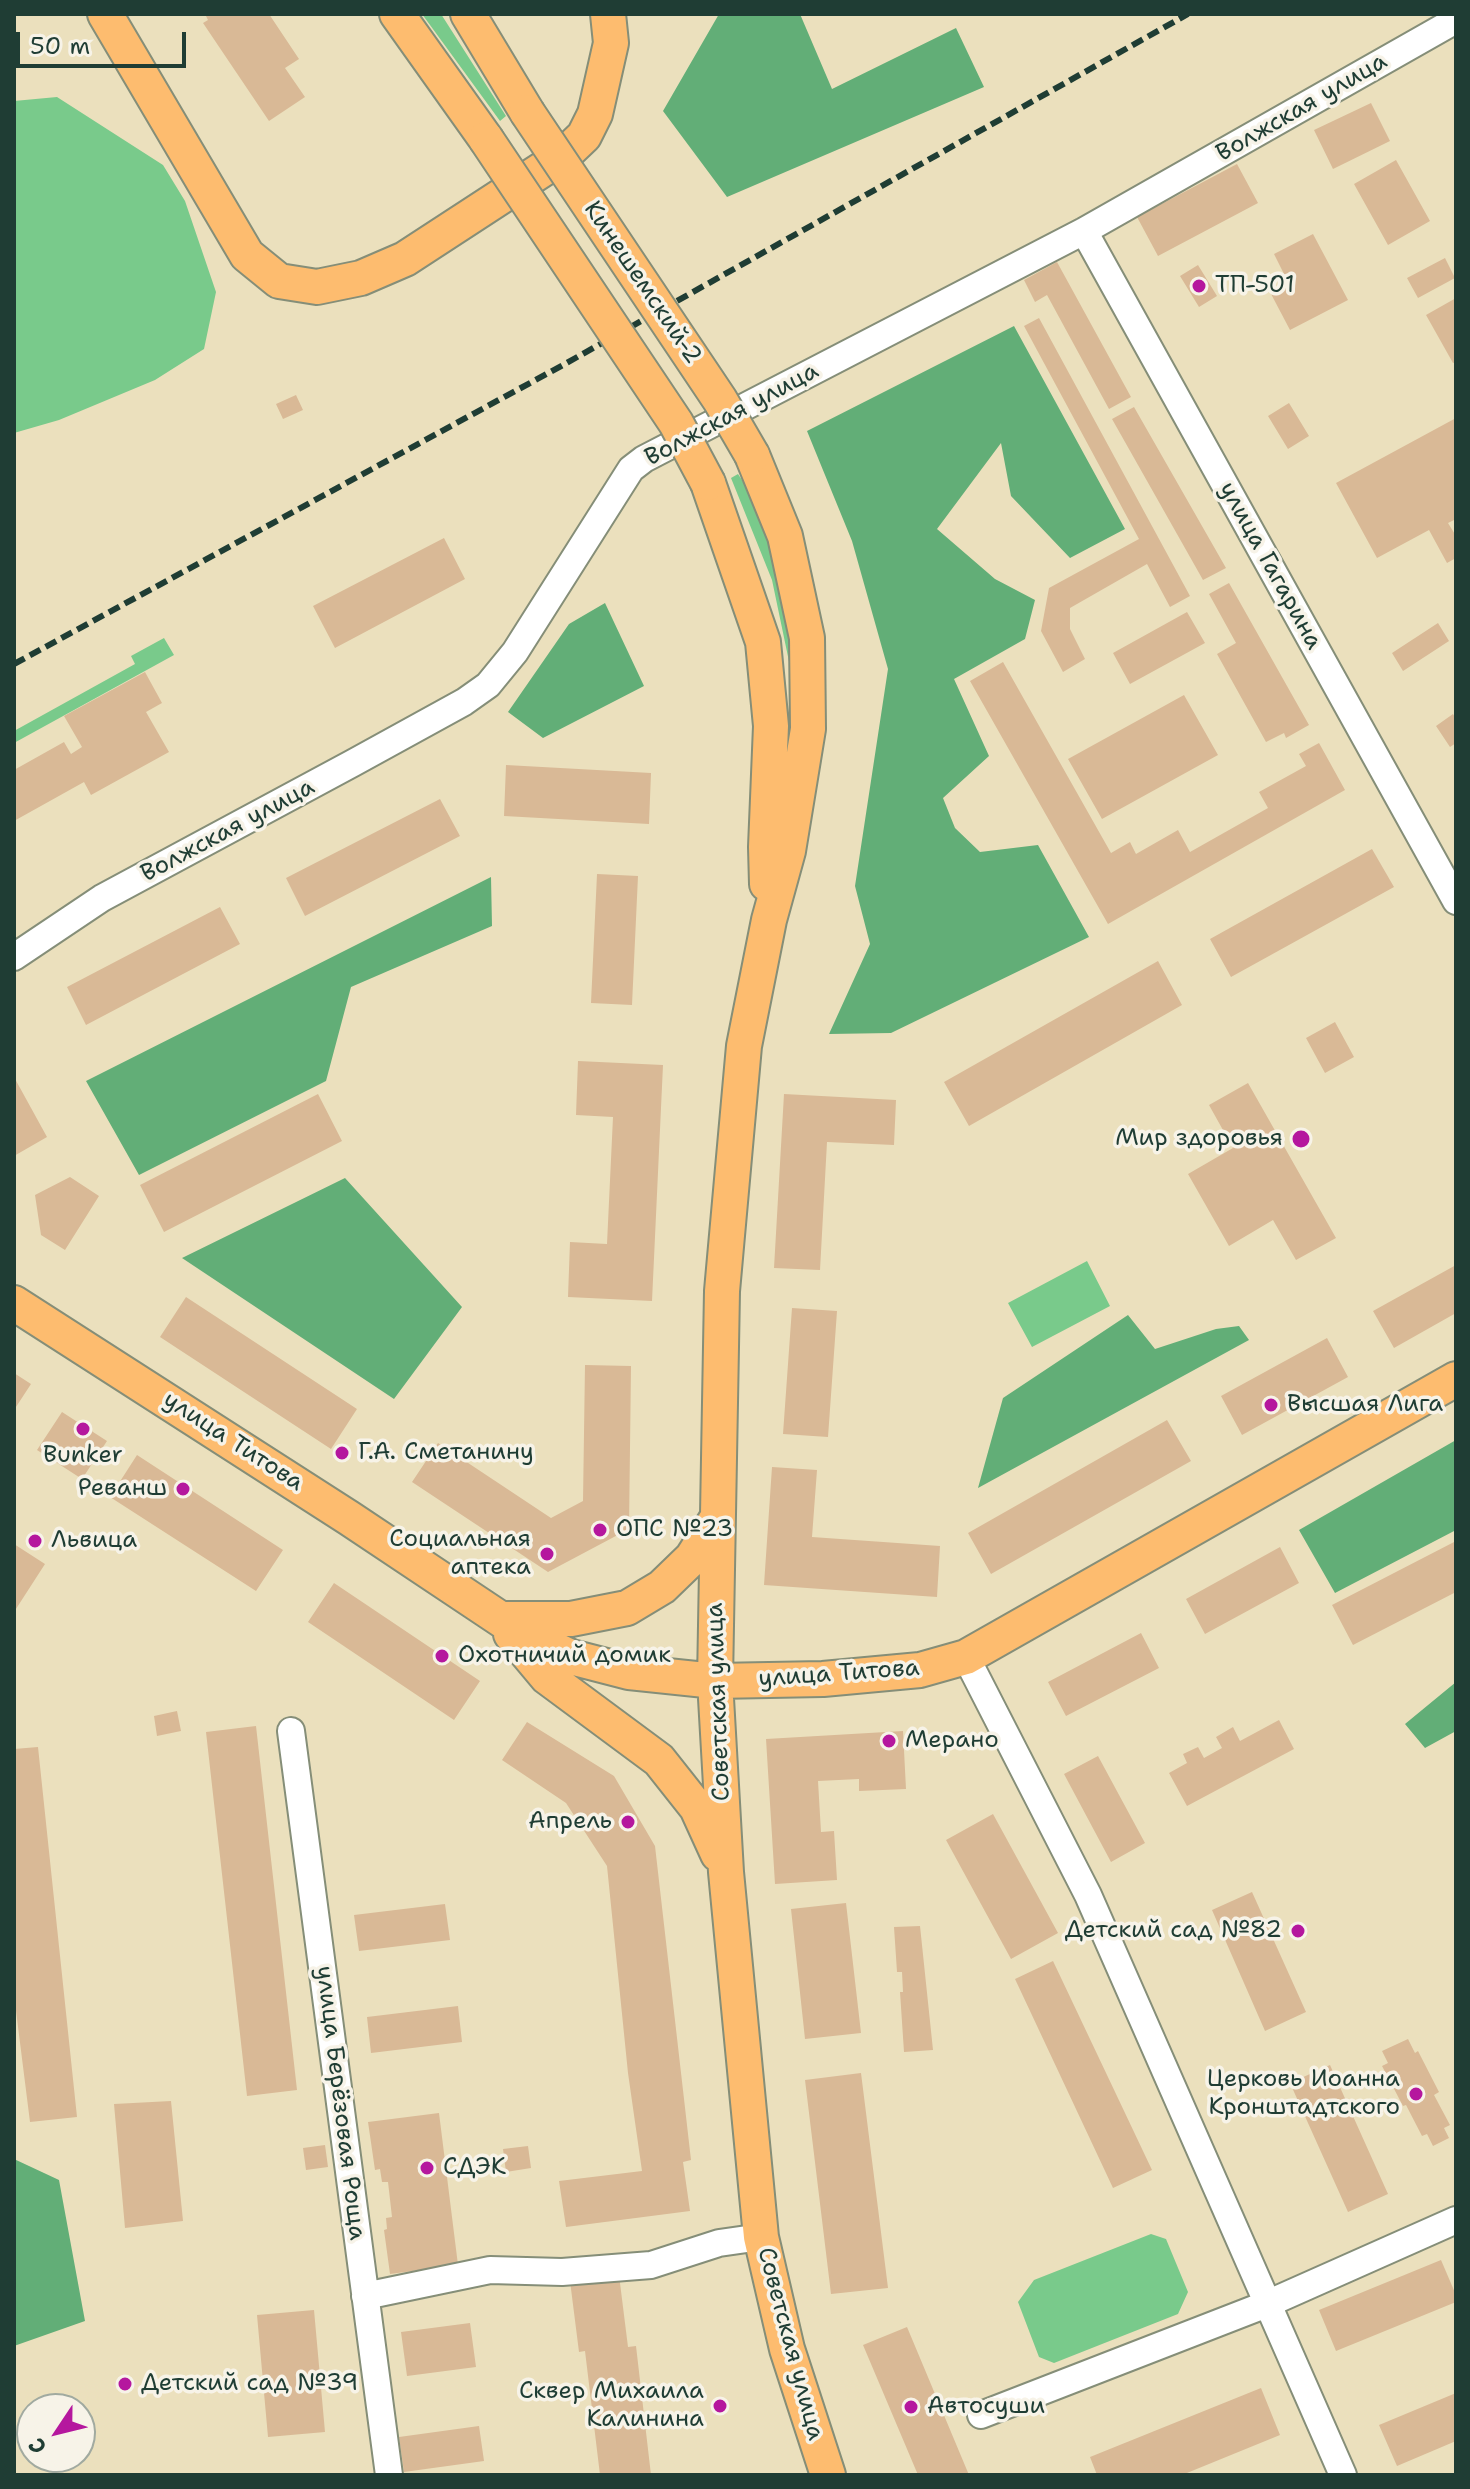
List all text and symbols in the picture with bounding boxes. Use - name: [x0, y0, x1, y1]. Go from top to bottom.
- scale bar: [20, 16, 190, 66]
- text: 50 m: [30, 30, 90, 62]
- street label: Волжская улица: [1211, 47, 1393, 169]
- street label: Кинешемский-2: [577, 196, 707, 370]
- place label: ТП-501: [1215, 272, 1295, 300]
- marker: ТП-501: [1190, 277, 1208, 295]
- street label: Волжская улица: [640, 357, 824, 473]
- street label: улица Гагарина: [1212, 477, 1328, 655]
- street label: Волжская улица: [136, 773, 320, 889]
- place label: Мир здоровья: [1115, 1125, 1283, 1153]
- marker: Мир здоровья: [1290, 1128, 1312, 1150]
- street label: улица Титова: [157, 1386, 309, 1498]
- place label: Высшая Лига: [1287, 1391, 1443, 1419]
- marker: Высшая Лига: [1262, 1396, 1280, 1414]
- marker: Bunker: [74, 1420, 92, 1438]
- place label: Г.А. Сметанину: [358, 1439, 534, 1467]
- place label: Bunker: [43, 1442, 123, 1470]
- marker: Г.А. Сметанину: [333, 1444, 351, 1462]
- place label: Реванш: [78, 1475, 167, 1503]
- marker: Реванш: [174, 1480, 192, 1498]
- place label: ОПС №23: [616, 1516, 733, 1544]
- marker: ОПС №23: [591, 1521, 609, 1539]
- place label: Социальная аптека: [389, 1526, 531, 1582]
- place label: Львица: [51, 1527, 137, 1555]
- marker: Львица: [26, 1532, 44, 1550]
- marker: Социальная аптека: [538, 1545, 556, 1563]
- street label: Советская улица: [701, 1602, 737, 1802]
- place label: Охотничий домик: [458, 1642, 671, 1670]
- marker: Охотничий домик: [433, 1647, 451, 1665]
- street label: улица Титова: [757, 1654, 921, 1694]
- place label: Мерано: [905, 1727, 999, 1755]
- marker: Мерано: [880, 1732, 898, 1750]
- place label: Апрель: [528, 1808, 612, 1836]
- marker: Апрель: [619, 1813, 637, 1831]
- place label: Детский сад №82: [1065, 1917, 1282, 1945]
- marker: Детский сад №82: [1289, 1922, 1307, 1940]
- street label: улица Берёзовая Роща: [309, 1964, 371, 2242]
- place label: Церковь Иоанна Кронштадтского: [1207, 2066, 1400, 2122]
- marker: Церковь Иоанна Кронштадтского: [1407, 2085, 1425, 2103]
- place label: СДЭК: [443, 2154, 506, 2182]
- marker: СДЭК: [418, 2159, 436, 2177]
- street label: Советская улица: [750, 2244, 830, 2444]
- place label: Детский сад №39: [141, 2370, 358, 2398]
- marker: Детский сад №39: [116, 2375, 134, 2393]
- place label: Сквер Михаила Калинина: [519, 2378, 704, 2434]
- north arrow: [16, 2393, 96, 2473]
- place label: Автосуши: [927, 2393, 1045, 2421]
- marker: Сквер Михаила Калинина: [711, 2397, 729, 2415]
- marker: Автосуши: [902, 2398, 920, 2416]
- text: С: [22, 2432, 53, 2460]

